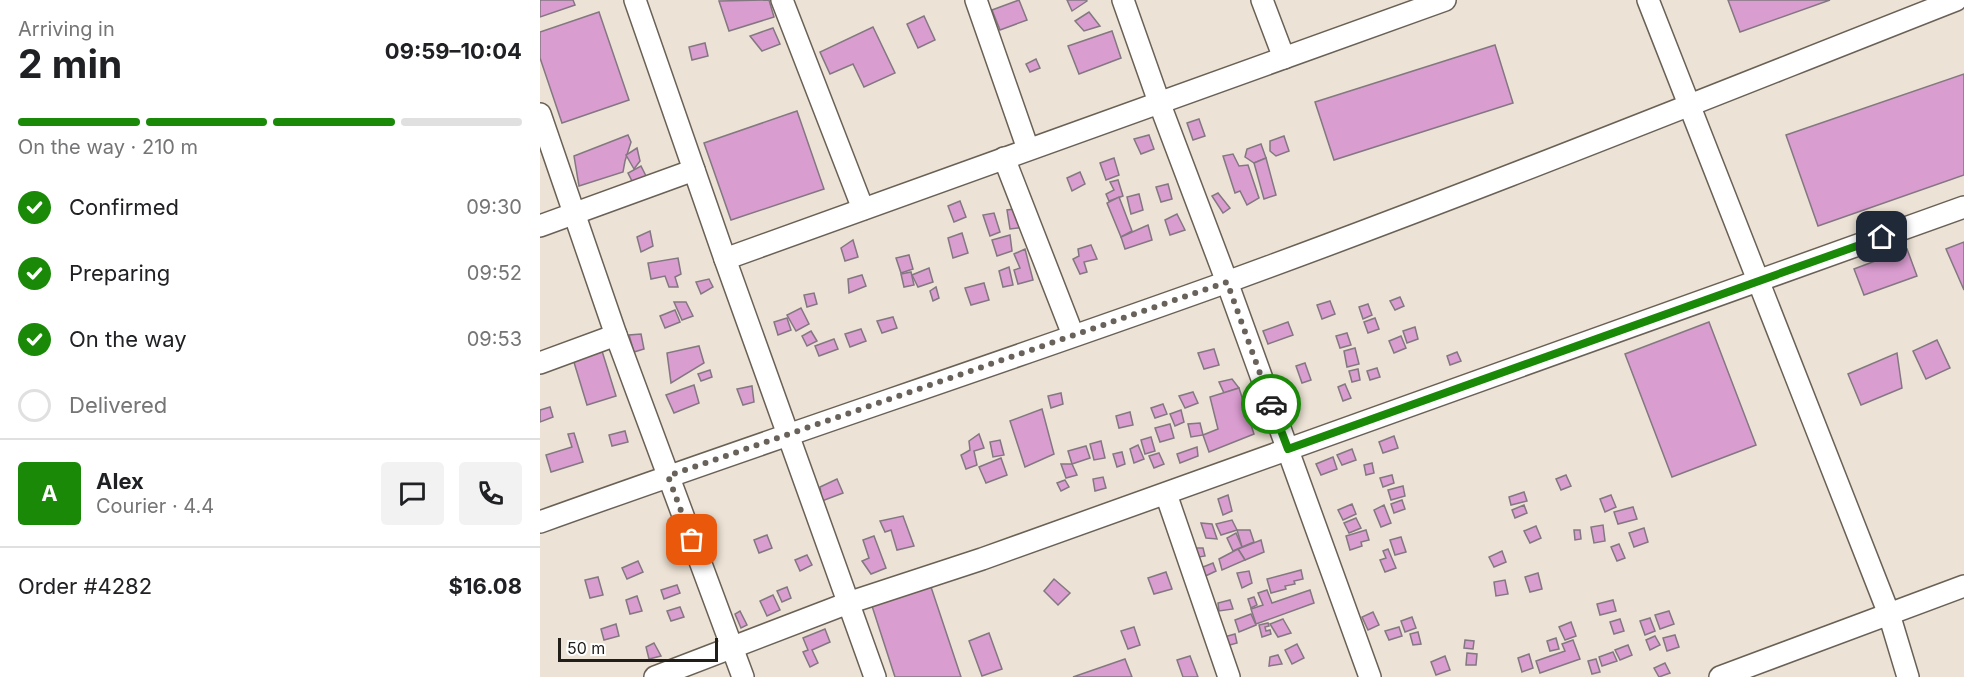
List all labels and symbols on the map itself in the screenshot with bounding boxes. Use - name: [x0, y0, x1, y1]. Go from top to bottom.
- pin: [1856, 211, 1907, 262]
- courier: [1241, 374, 1301, 434]
- pin: [666, 514, 717, 565]
- scale bar: [558, 635, 718, 662]

